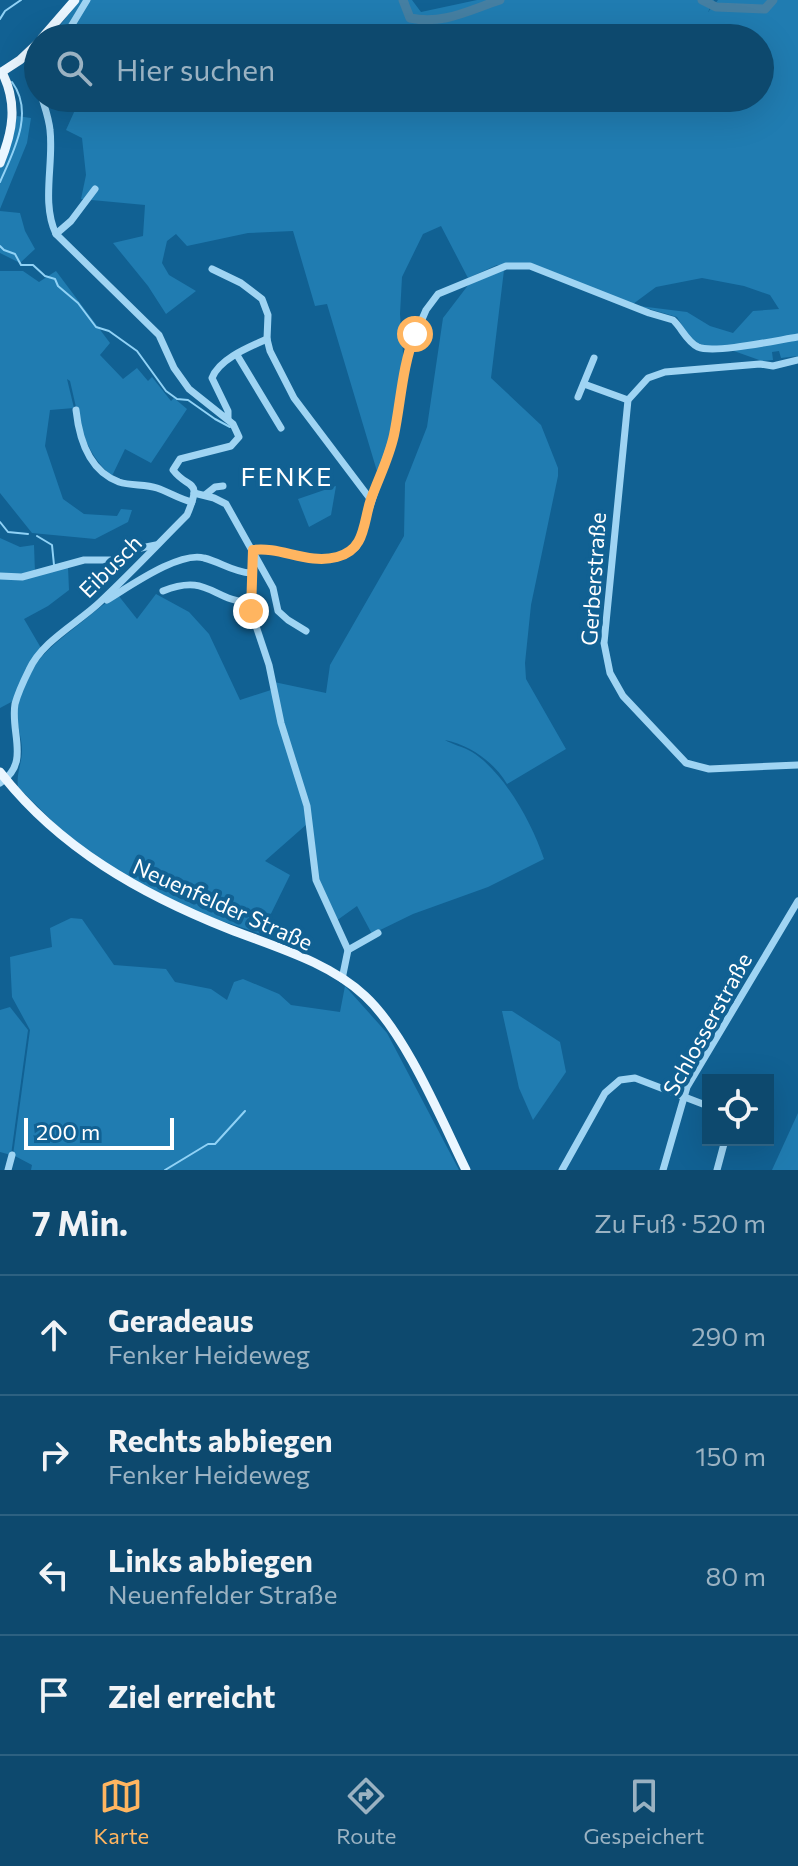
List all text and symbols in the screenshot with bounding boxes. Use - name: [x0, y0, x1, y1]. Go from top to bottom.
- search box: [24, 24, 774, 112]
- icon: search: [52, 46, 96, 90]
- text: Hier suchen: [116, 50, 275, 87]
- route start: [397, 316, 433, 352]
- district label: FENKE: [241, 460, 333, 491]
- street label: Gerberstraße: [575, 511, 611, 647]
- street label: Eibusch: [73, 529, 147, 603]
- route end: [233, 593, 269, 629]
- street label: Neuenfelder Straße: [129, 852, 317, 956]
- street label: Schlosserstraße: [657, 948, 757, 1100]
- map controls: [702, 1074, 774, 1146]
- button: locate: [702, 1074, 774, 1146]
- scale bar: [24, 1114, 174, 1150]
- text: 200 m: [36, 1118, 100, 1145]
- text: 7 Min.: [32, 1201, 128, 1243]
- text: Zu Fuß · 520 m: [594, 1207, 766, 1238]
- text: Geradeaus: [108, 1301, 254, 1338]
- icon: ahead: [32, 1313, 76, 1357]
- text: 290 m: [691, 1320, 766, 1351]
- text: Fenker Heideweg: [108, 1338, 310, 1369]
- text: Rechts abbiegen: [108, 1421, 333, 1458]
- icon: right: [32, 1433, 76, 1477]
- text: 150 m: [695, 1440, 766, 1471]
- text: Fenker Heideweg: [108, 1458, 310, 1489]
- text: Links abbiegen: [108, 1541, 313, 1578]
- icon: left: [32, 1553, 76, 1597]
- text: 80 m: [706, 1560, 766, 1591]
- text: Neuenfelder Straße: [108, 1578, 337, 1609]
- icon: arrive: [32, 1673, 76, 1717]
- text: Ziel erreicht: [108, 1677, 276, 1714]
- tab: Karte: [94, 1774, 149, 1849]
- tab: Route: [336, 1774, 396, 1849]
- tab: Gespeichert: [583, 1774, 704, 1849]

